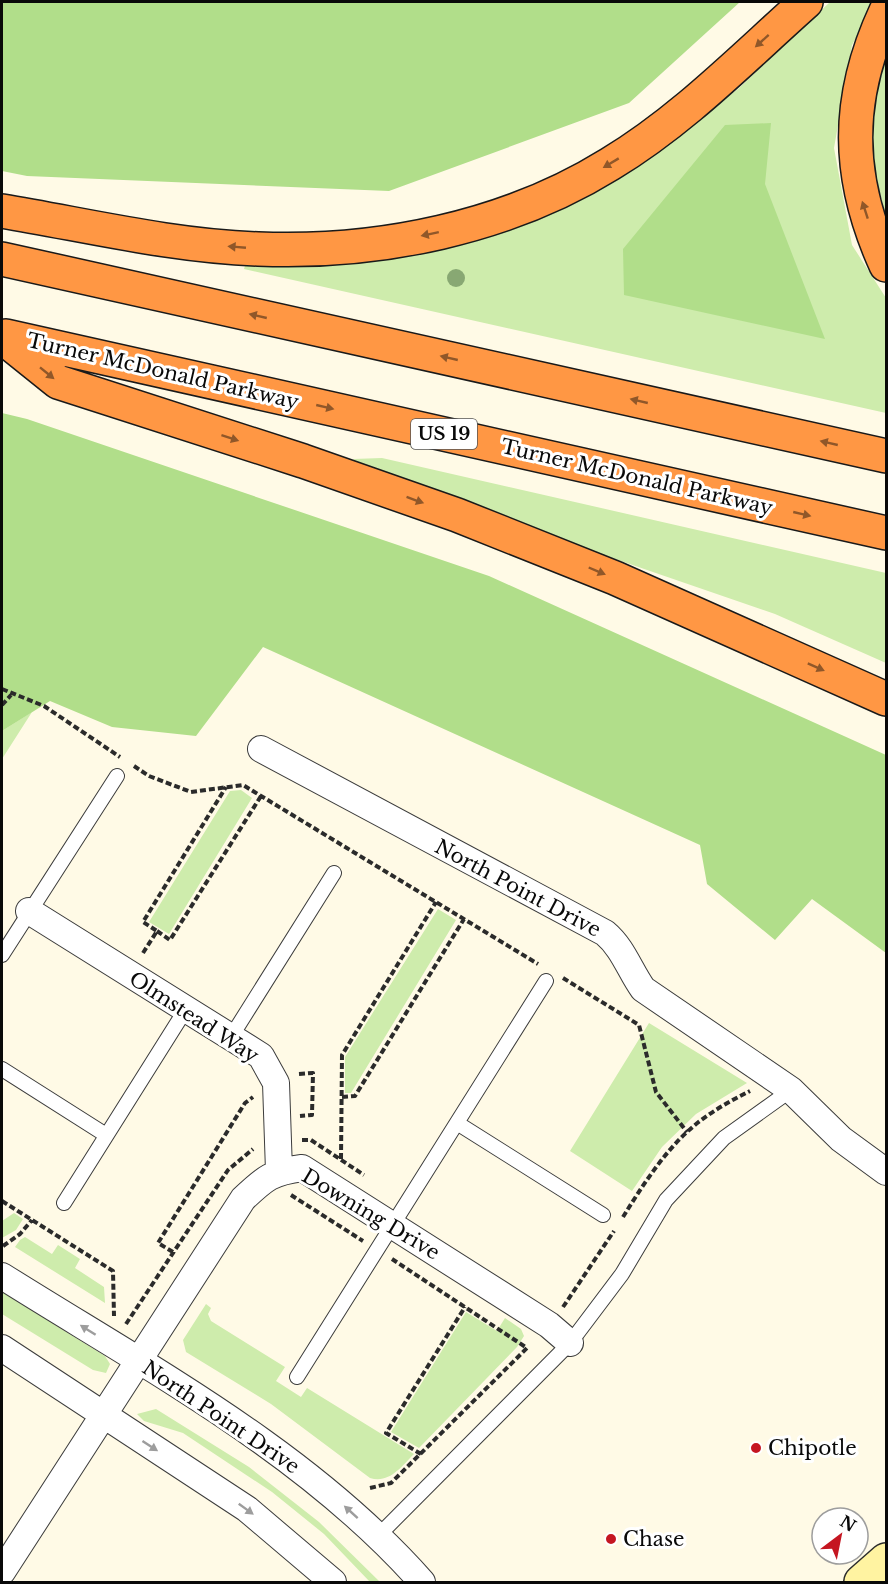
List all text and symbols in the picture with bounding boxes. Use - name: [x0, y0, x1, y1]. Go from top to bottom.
- one-way arrow: [755, 34, 770, 47]
- one-way arrow: [603, 158, 619, 169]
- one-way arrow: [860, 201, 869, 219]
- one-way arrow: [421, 230, 440, 240]
- one-way arrow: [227, 242, 246, 252]
- one-way arrow: [249, 311, 268, 320]
- street label: Turner McDonald Parkway: [25, 328, 301, 414]
- one-way arrow: [439, 353, 458, 363]
- one-way arrow: [39, 367, 55, 380]
- one-way arrow: [630, 395, 648, 405]
- one-way arrow: [316, 403, 335, 412]
- road number: US 19: [411, 419, 477, 449]
- one-way arrow: [221, 433, 239, 443]
- street label: Turner McDonald Parkway: [499, 434, 775, 520]
- one-way arrow: [820, 438, 839, 447]
- one-way arrow: [406, 495, 424, 505]
- one-way arrow: [793, 510, 812, 519]
- one-way arrow: [588, 566, 606, 576]
- one-way arrow: [807, 662, 825, 672]
- street label: North Point Drive: [431, 834, 605, 942]
- street label: Olmstead Way: [125, 966, 263, 1068]
- street label: Downing Drive: [298, 1163, 444, 1265]
- one-way arrow: [80, 1325, 96, 1336]
- street label: North Point Drive: [138, 1355, 304, 1479]
- place label: Chipotle: [768, 1436, 857, 1460]
- one-way arrow: [142, 1440, 158, 1451]
- marker: Chipotle: [749, 1441, 763, 1455]
- one-way arrow: [237, 1503, 253, 1515]
- one-way arrow: [343, 1505, 358, 1519]
- north arrow: [810, 1506, 870, 1566]
- text: N: [836, 1511, 860, 1536]
- place label: Chase: [623, 1527, 684, 1551]
- marker: Chase: [604, 1532, 618, 1546]

